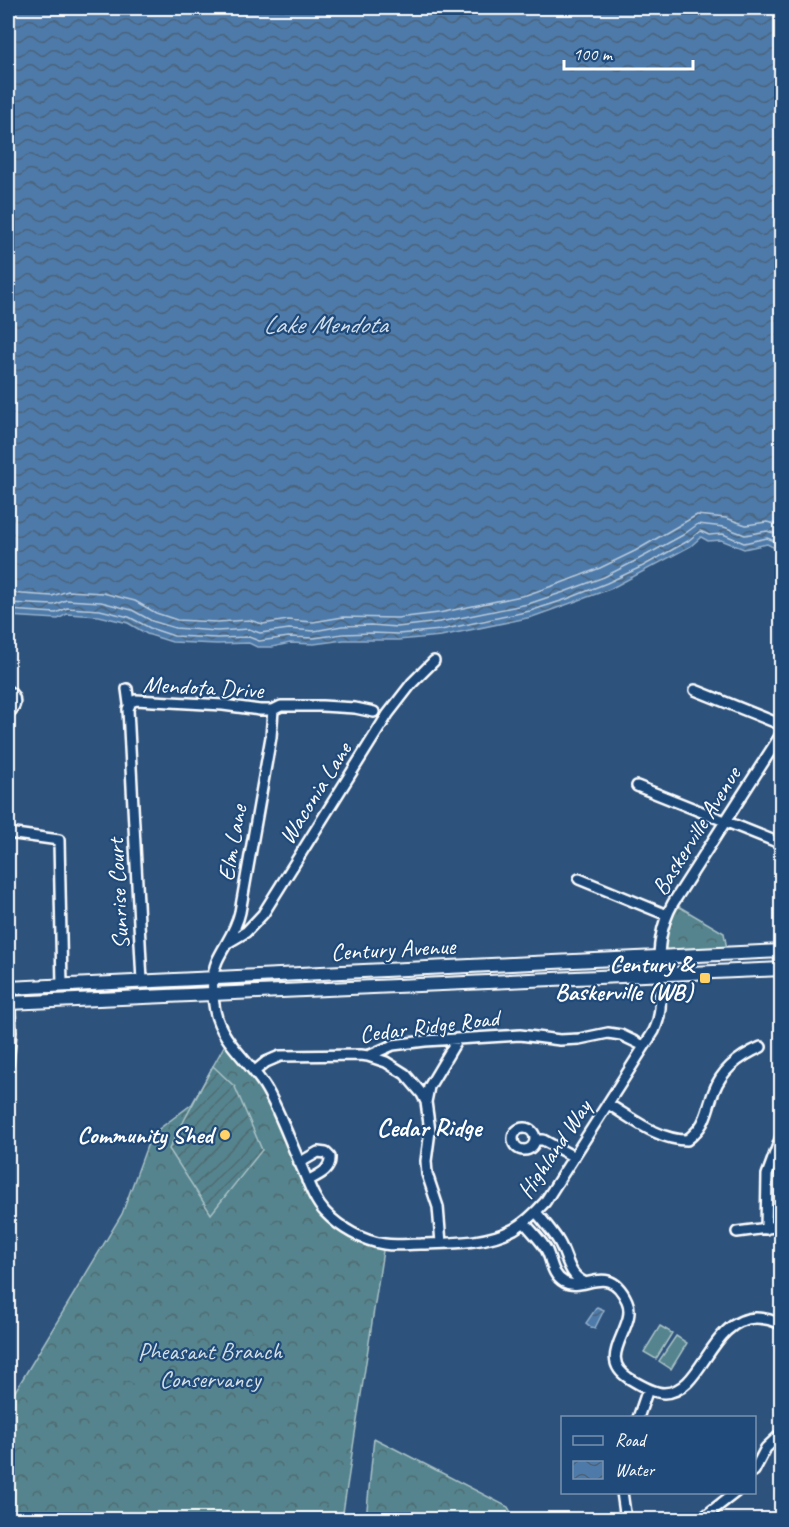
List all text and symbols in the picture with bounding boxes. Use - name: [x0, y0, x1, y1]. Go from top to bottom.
- scale bar: [564, 33, 693, 71]
- text: 100 m: [573, 43, 614, 65]
- water label: Lake Mendota: [263, 308, 390, 341]
- street label: Mendota Drive: [142, 669, 266, 705]
- street label: Waconia Lane: [272, 735, 359, 850]
- street label: Baskerville Avenue: [645, 759, 748, 901]
- street label: Elm Lane: [211, 801, 254, 883]
- street label: Sunrise Court: [100, 836, 136, 950]
- street label: Century Avenue: [330, 931, 458, 967]
- place label: Century & Baskerville (WB): [555, 949, 696, 1007]
- marker: Century & Baskerville (WB): [698, 971, 712, 985]
- street label: Cedar Ridge Road: [358, 1002, 504, 1049]
- street label: Highland Way: [510, 1092, 599, 1204]
- district label: Cedar Ridge: [377, 1111, 484, 1144]
- place label: Community Shed: [77, 1120, 217, 1150]
- marker: Community Shed: [218, 1128, 232, 1142]
- park label: Pheasant Branch Conservancy: [138, 1336, 283, 1394]
- legend: [561, 1416, 756, 1494]
- text: Road: [615, 1429, 648, 1451]
- text: Water: [615, 1459, 656, 1481]

